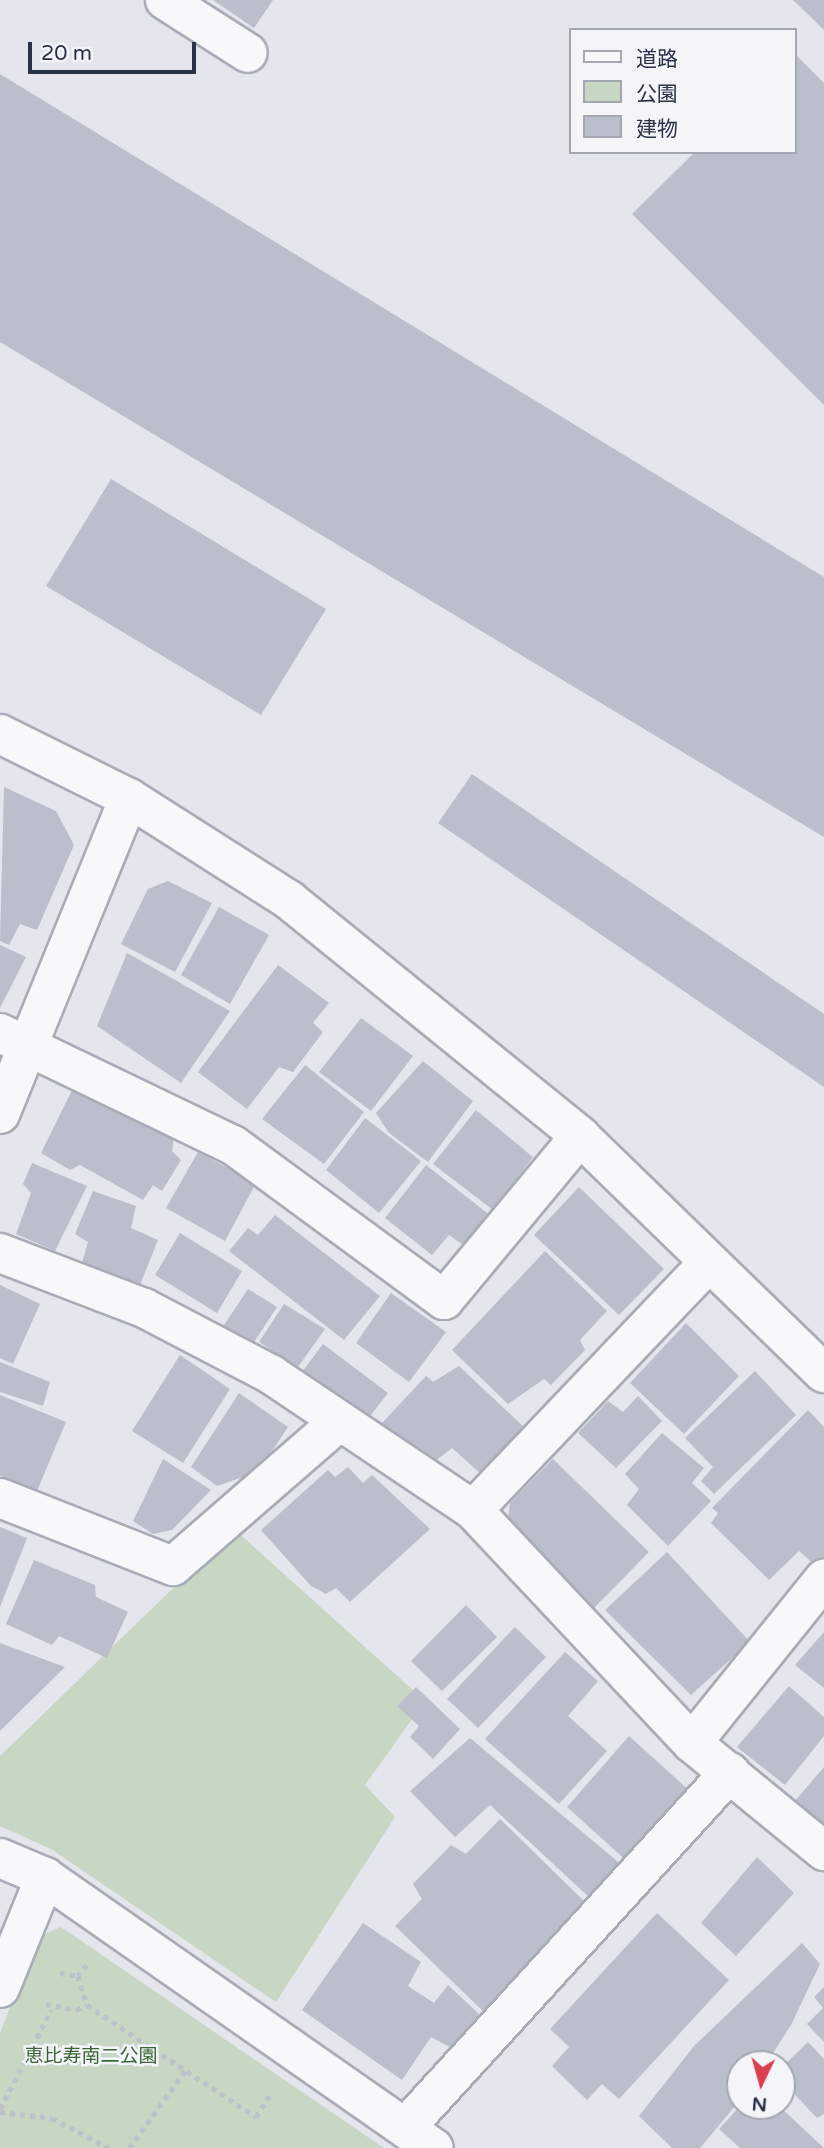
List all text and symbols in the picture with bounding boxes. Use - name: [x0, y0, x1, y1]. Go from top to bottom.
- scale bar: [32, 28, 200, 72]
- legend: [568, 28, 796, 154]
- text: 20 m: [41, 41, 92, 66]
- text: 道路: [636, 47, 678, 72]
- text: 公園: [636, 82, 678, 107]
- text: 建物: [636, 117, 678, 142]
- park label: 恵比寿南二公園: [25, 2046, 157, 2068]
- north arrow: [726, 2050, 796, 2120]
- text: N: [751, 2092, 768, 2116]

